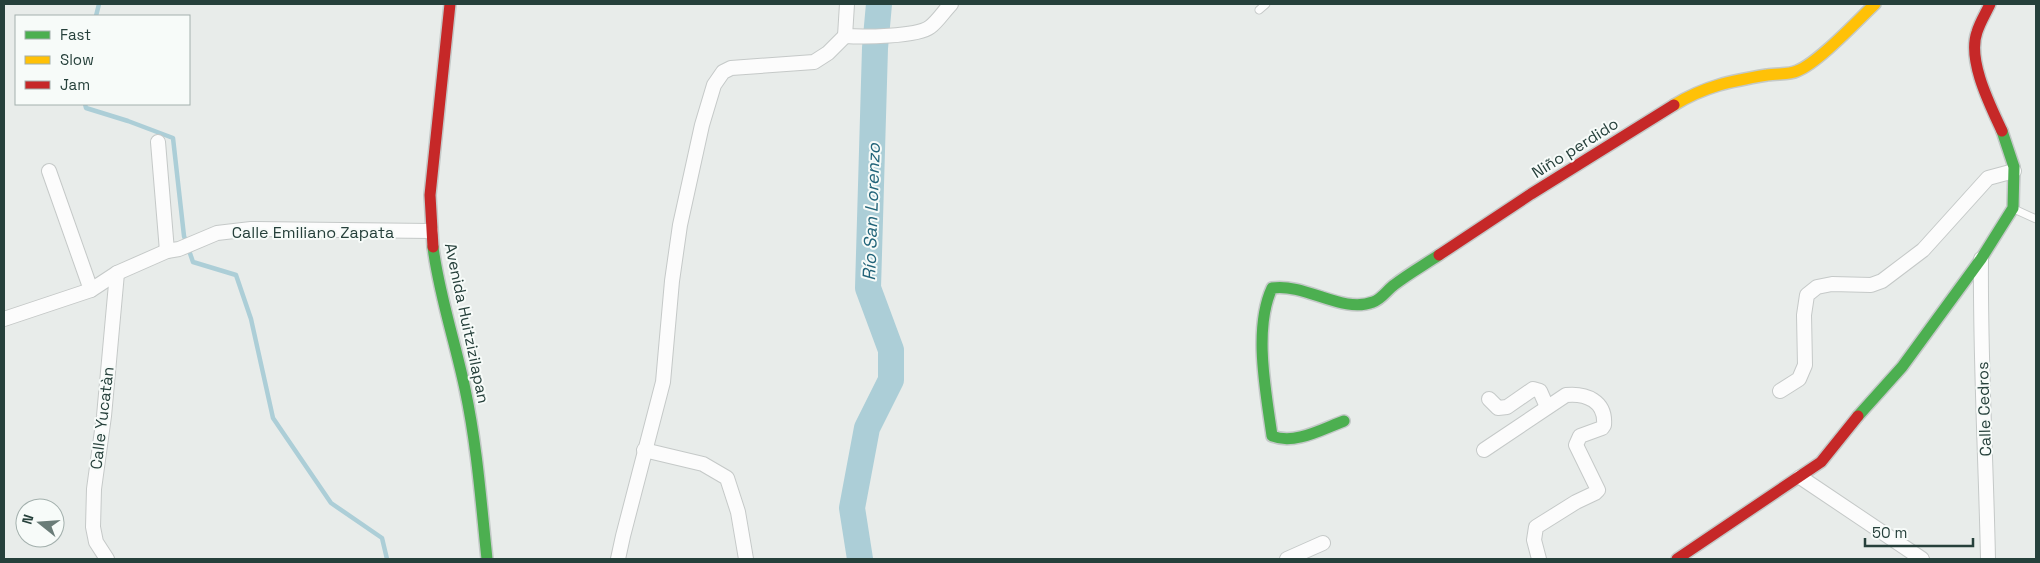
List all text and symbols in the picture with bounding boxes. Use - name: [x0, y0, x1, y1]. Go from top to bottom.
- legend: [15, 15, 190, 105]
- text: Fast: [60, 25, 91, 44]
- text: Slow: [60, 50, 94, 69]
- text: Jam: [60, 75, 90, 94]
- street label: Niño perdido: [1528, 113, 1622, 183]
- water label: Río San Lorenzo: [857, 142, 885, 281]
- street label: Calle Emiliano Zapata: [232, 222, 394, 243]
- street label: Avenida Huitzizilapan: [440, 241, 494, 405]
- street label: Calle Cedros: [1972, 361, 1996, 457]
- street label: Calle Yucatàn: [85, 365, 119, 471]
- north arrow: [15, 498, 65, 548]
- text: N: [18, 512, 38, 526]
- scale bar: [1865, 516, 1972, 548]
- text: 50 m: [1872, 523, 1907, 542]

